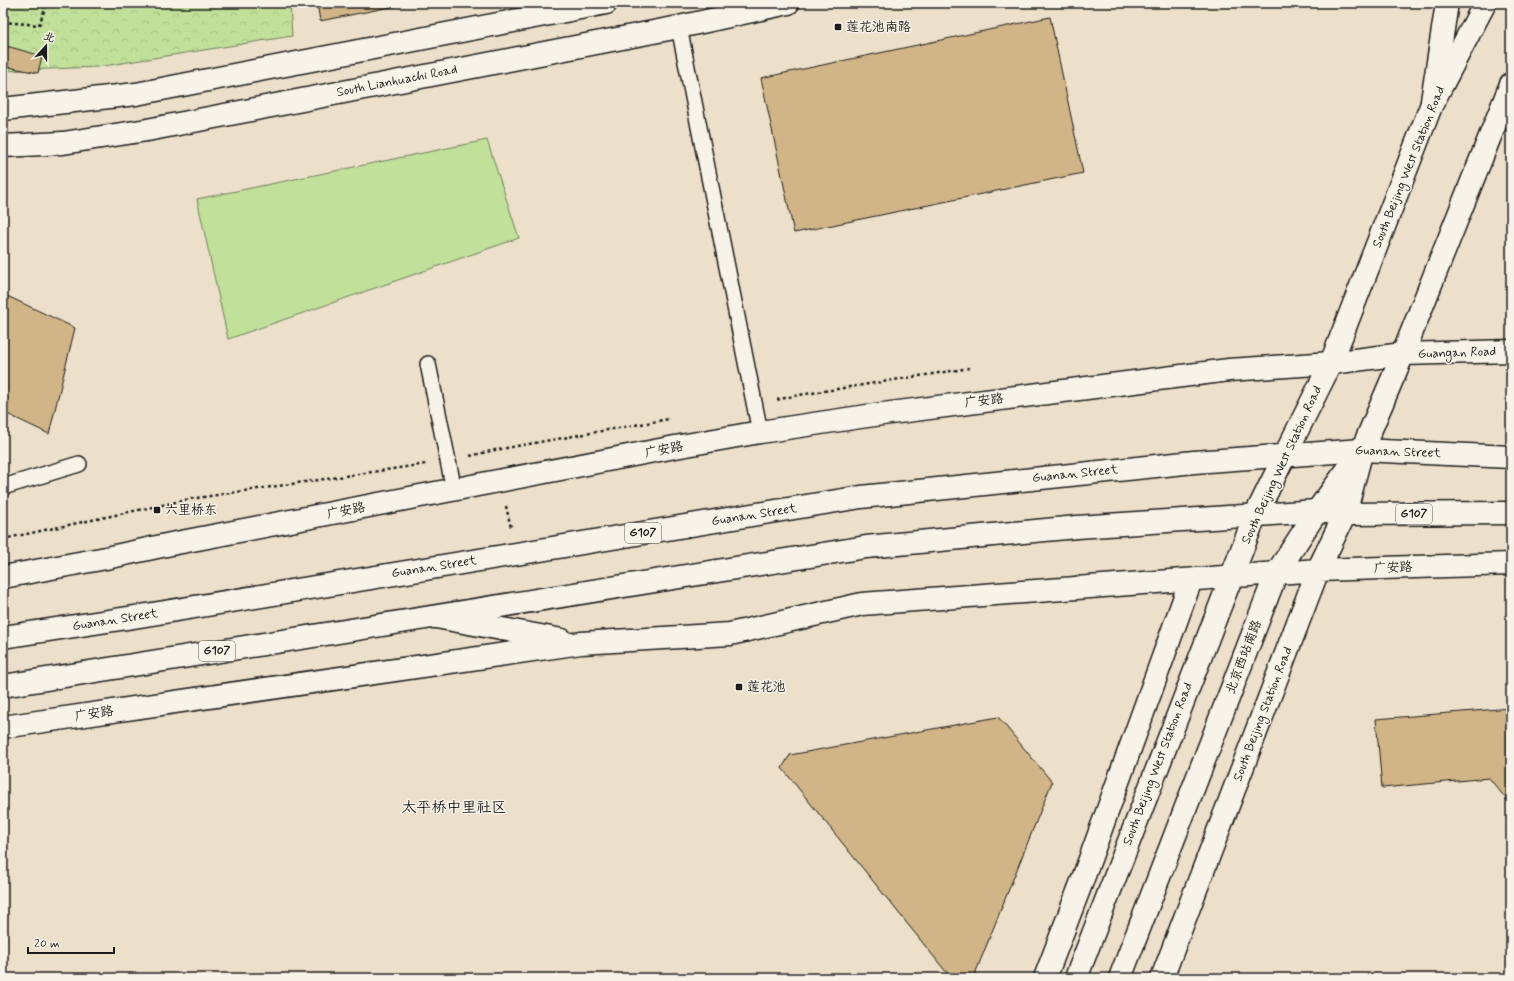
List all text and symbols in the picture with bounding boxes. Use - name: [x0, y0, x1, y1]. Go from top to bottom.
- place label: 莲花池南路: [846, 19, 911, 36]
- marker: 莲花池南路: [833, 22, 843, 32]
- north arrow: [26, 26, 66, 66]
- text: 北: [42, 29, 57, 46]
- street label: South Lianhuachi Road: [335, 61, 459, 101]
- street label: South Beijing West Station Road: [1369, 84, 1450, 251]
- street label: Guangan Road: [1418, 343, 1497, 364]
- street label: South Beijing West Station Road: [1238, 383, 1327, 547]
- street label: 广安路: [964, 390, 1004, 412]
- street label: 广安路: [643, 438, 685, 462]
- street label: Guanan Street: [1355, 442, 1442, 462]
- street label: Guanan Street: [1031, 461, 1119, 487]
- street label: 广安路: [325, 499, 367, 523]
- street label: Guanan Street: [710, 500, 798, 530]
- place label: 六里桥东: [165, 502, 217, 519]
- road number: G107: [1396, 504, 1432, 524]
- marker: 六里桥东: [152, 505, 162, 515]
- road number: G107: [625, 523, 661, 543]
- street label: Guanan Street: [390, 552, 478, 582]
- street label: 广安路: [1373, 559, 1413, 577]
- street label: Guanan Street: [71, 605, 159, 635]
- street label: 北京西站南路: [1222, 618, 1266, 696]
- road number: G107: [199, 641, 235, 661]
- street label: South Beijing Station Road: [1229, 644, 1297, 784]
- place label: 莲花池: [747, 679, 786, 696]
- street label: South Beijing West Station Road: [1119, 680, 1198, 848]
- marker: 莲花池: [734, 682, 744, 692]
- street label: 广安路: [73, 703, 115, 725]
- district label: 太平桥中里社区: [401, 798, 507, 818]
- scale bar: [28, 929, 114, 955]
- text: 20 m: [34, 936, 60, 952]

